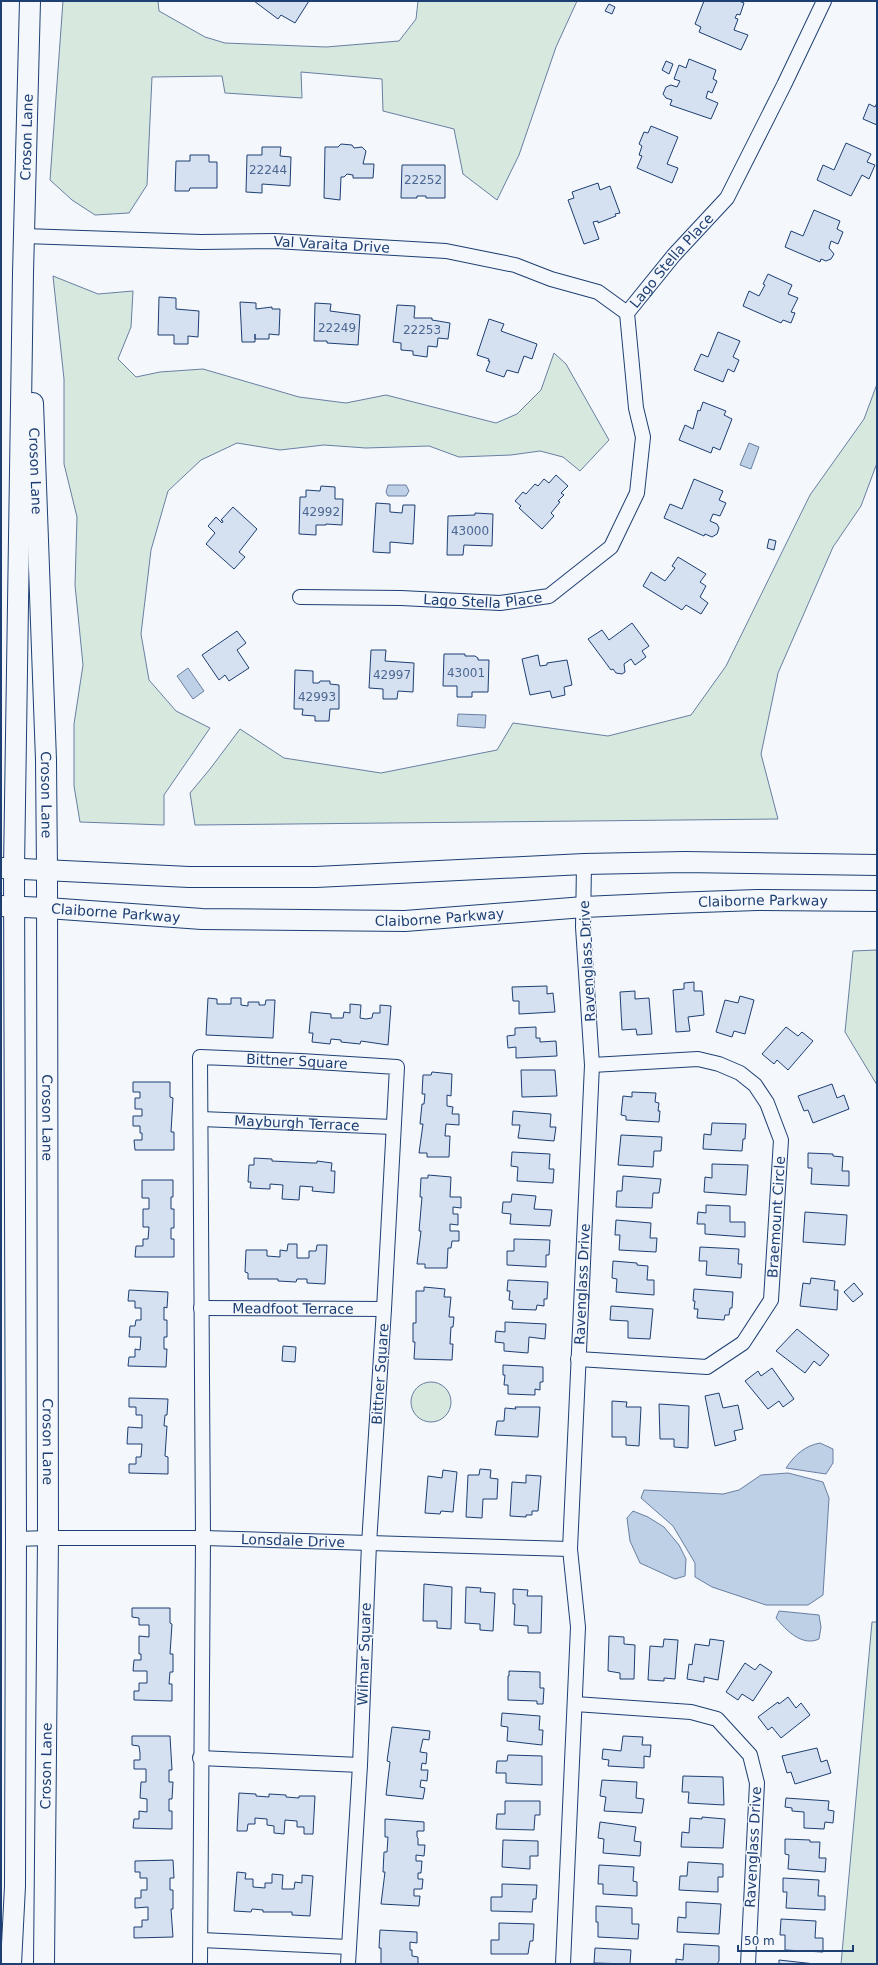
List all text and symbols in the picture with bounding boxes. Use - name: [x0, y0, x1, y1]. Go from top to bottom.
- street label: Croson Lane: [17, 94, 36, 181]
- house number: 22244: [249, 163, 287, 177]
- house number: 22252: [404, 173, 442, 187]
- street label: Lago Stella Place: [627, 210, 717, 311]
- street label: Val Varaita Drive: [273, 233, 391, 256]
- house number: 22249: [318, 321, 356, 335]
- house number: 22253: [403, 323, 441, 337]
- street label: Croson Lane: [26, 427, 45, 515]
- house number: 42992: [302, 505, 340, 519]
- house number: 43000: [451, 524, 489, 538]
- street label: Lago Stella Place: [423, 589, 543, 611]
- house number: 43001: [447, 666, 485, 680]
- house number: 42997: [373, 668, 411, 682]
- house number: 42993: [298, 690, 336, 704]
- street label: Croson Lane: [38, 751, 55, 838]
- street label: Claiborne Parkway: [698, 892, 828, 910]
- street label: Claiborne Parkway: [51, 900, 181, 925]
- street label: Ravenglass Drive: [576, 900, 598, 1022]
- street label: Claiborne Parkway: [375, 905, 505, 929]
- street label: Bittner Square: [246, 1051, 348, 1072]
- street label: Croson Lane: [39, 1074, 55, 1161]
- street label: Mayburgh Terrace: [234, 1112, 360, 1134]
- street label: Braemount Circle: [764, 1156, 788, 1278]
- street label: Ravenglass Drive: [571, 1223, 593, 1345]
- street label: Meadfoot Terrace: [232, 1300, 354, 1317]
- street label: Bittner Square: [368, 1323, 392, 1425]
- street label: Croson Lane: [40, 1398, 56, 1485]
- street label: Lonsdale Drive: [241, 1531, 345, 1550]
- street label: Wilmar Square: [354, 1602, 374, 1706]
- street label: Croson Lane: [37, 1722, 55, 1810]
- street label: Ravenglass Drive: [742, 1786, 764, 1908]
- scale bar: [738, 1927, 853, 1953]
- text: 50 m: [744, 1934, 775, 1948]

